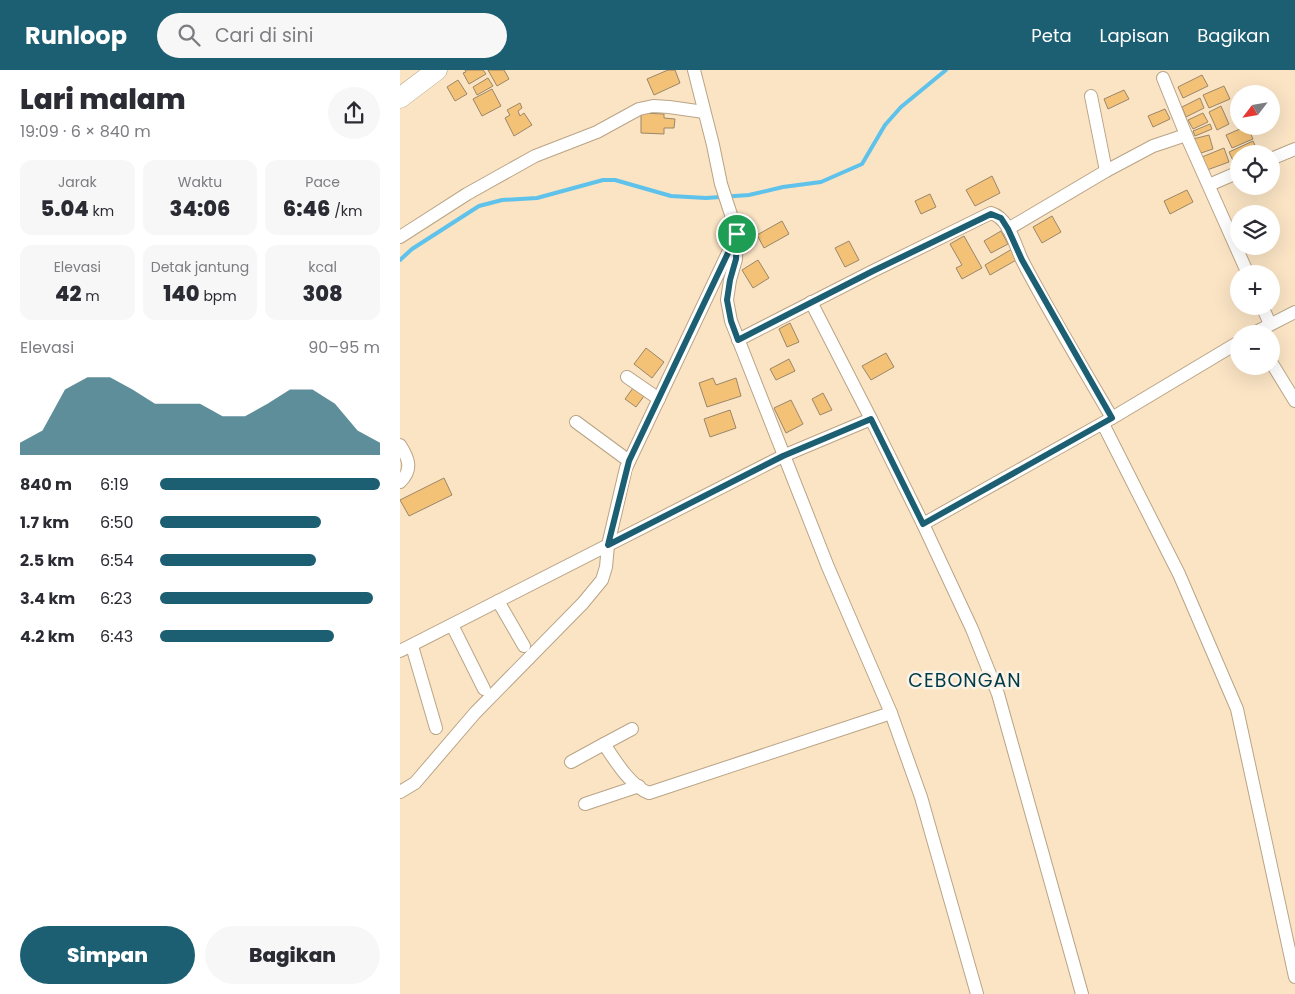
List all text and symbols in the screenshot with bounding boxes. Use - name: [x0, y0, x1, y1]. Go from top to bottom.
- search box: [157, 13, 507, 58]
- text: Runloop: [25, 19, 127, 52]
- icon: search: [175, 21, 203, 49]
- text: Cari di sini: [215, 22, 313, 49]
- text: Peta: [1031, 23, 1072, 48]
- text: Lapisan: [1100, 23, 1169, 48]
- text: Bagikan: [1197, 23, 1270, 48]
- text: Lari malam: [20, 80, 186, 119]
- north arrow: [1230, 85, 1280, 135]
- map controls: [1230, 85, 1280, 375]
- button: share: [328, 87, 380, 139]
- text: 19:09 · 6 × 840 m: [20, 120, 151, 143]
- button: locate: [1230, 145, 1280, 195]
- text: Jarak: [58, 172, 97, 192]
- text: Waktu: [178, 172, 222, 192]
- text: Pace: [305, 172, 340, 192]
- text: 5.04: [40, 194, 89, 223]
- text: 34:06: [170, 194, 230, 223]
- text: 6:46: [283, 194, 330, 223]
- text: km: [89, 201, 114, 221]
- text: /km: [330, 201, 362, 221]
- button: layers: [1230, 205, 1280, 255]
- pin: [716, 213, 758, 255]
- icon: arrive: [723, 220, 751, 248]
- text: Elevasi: [54, 257, 101, 277]
- text: Detak jantung: [151, 257, 249, 277]
- text: kcal: [308, 257, 337, 277]
- button: +: [1230, 265, 1280, 315]
- text: 42: [55, 279, 81, 308]
- text: 140: [163, 279, 200, 308]
- text: 308: [302, 279, 343, 308]
- text: m: [81, 286, 100, 306]
- text: bpm: [200, 286, 237, 306]
- button: −: [1230, 325, 1280, 375]
- text: Elevasi: [20, 336, 74, 359]
- text: 90–95 m: [308, 336, 380, 359]
- text: 840 m: [20, 473, 72, 496]
- text: 6:19: [100, 473, 129, 496]
- text: 1.7 km: [20, 511, 69, 534]
- text: 6:50: [100, 511, 134, 534]
- text: 2.5 km: [20, 549, 74, 572]
- text: 6:54: [100, 549, 134, 572]
- text: 3.4 km: [20, 587, 75, 610]
- text: 6:23: [100, 587, 132, 610]
- text: 4.2 km: [20, 625, 75, 648]
- text: 6:43: [100, 625, 133, 648]
- district label: CEBONGAN: [908, 667, 1022, 694]
- button: Simpan: [20, 926, 195, 984]
- button: Bagikan: [205, 926, 380, 984]

